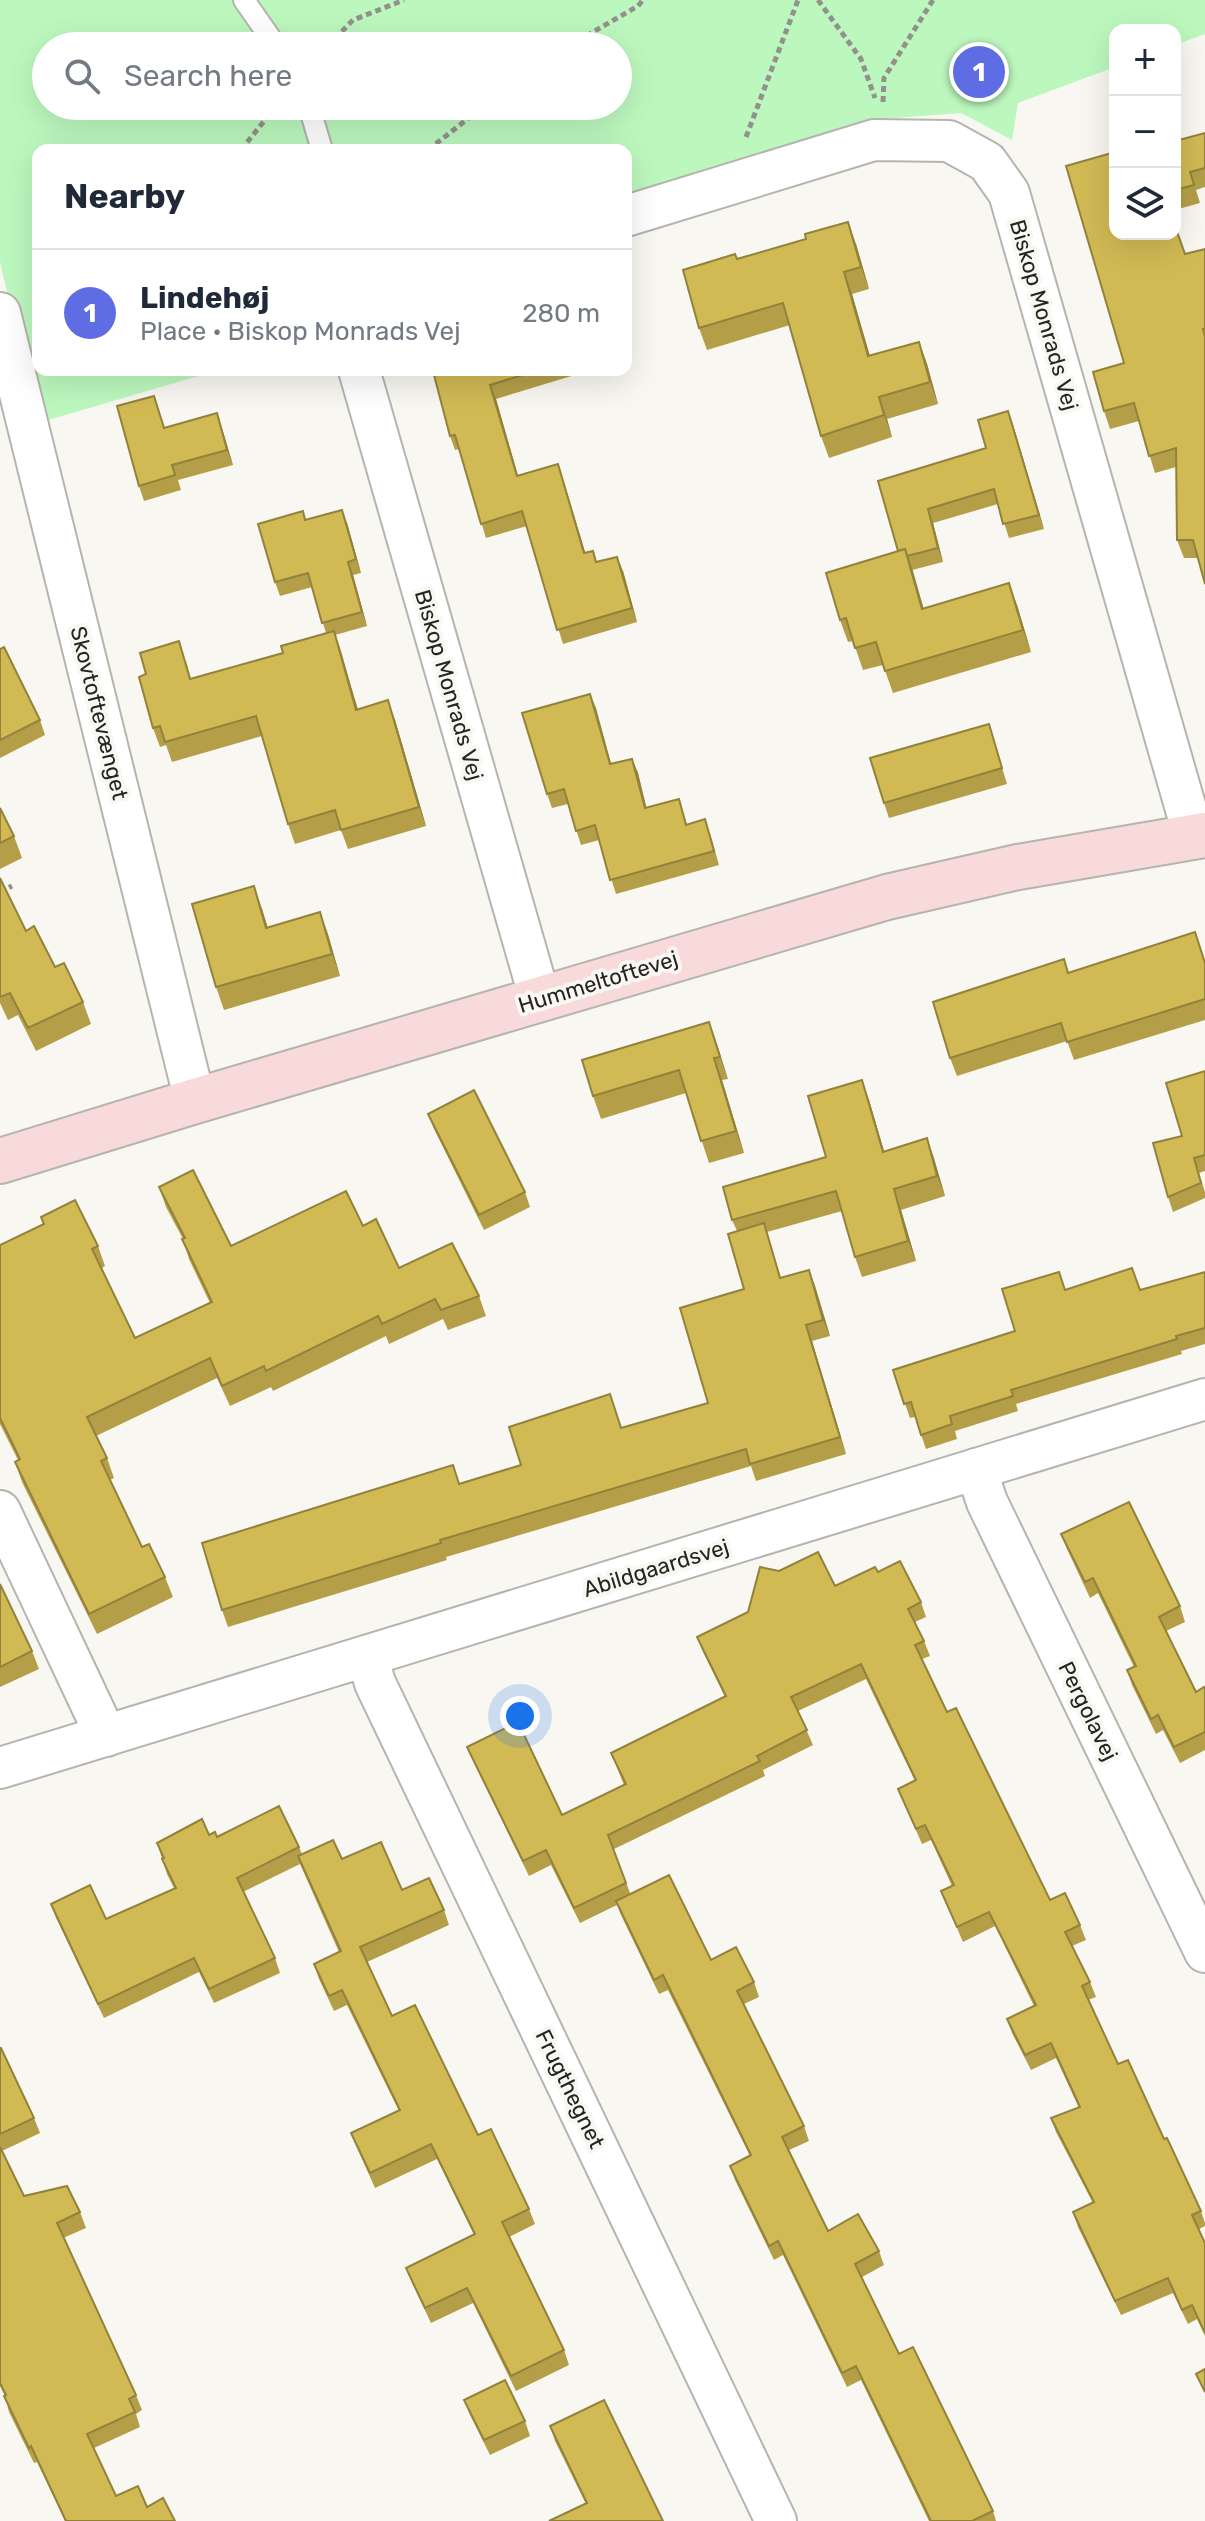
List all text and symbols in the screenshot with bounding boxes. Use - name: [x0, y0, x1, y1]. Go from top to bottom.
- map controls: [1109, 24, 1181, 240]
- button: +: [1109, 24, 1181, 96]
- search box: [32, 32, 632, 120]
- pin: 1: [953, 42, 1005, 102]
- icon: search: [60, 54, 104, 98]
- text: Search here: [124, 58, 292, 94]
- button: −: [1109, 96, 1181, 168]
- button: layers: [1109, 168, 1181, 240]
- text: Nearby: [64, 176, 185, 217]
- street label: Biskop Monrads Vej: [1004, 216, 1084, 414]
- text: Lindehøj: [140, 280, 269, 316]
- text: 1: [84, 298, 96, 329]
- text: 280 m: [522, 298, 600, 329]
- text: Place · Biskop Monrads Vej: [140, 316, 461, 347]
- street label: Biskop Monrads Vej: [409, 586, 489, 784]
- street label: Skovtoftevænget: [64, 624, 134, 803]
- street label: Hummeltoftevej: [515, 945, 681, 1019]
- street label: Abildgaardsvej: [580, 1533, 732, 1603]
- street label: Pergolavej: [1052, 1657, 1124, 1765]
- your location: [500, 1696, 540, 1736]
- street label: Frugthegnet: [530, 2025, 611, 2153]

